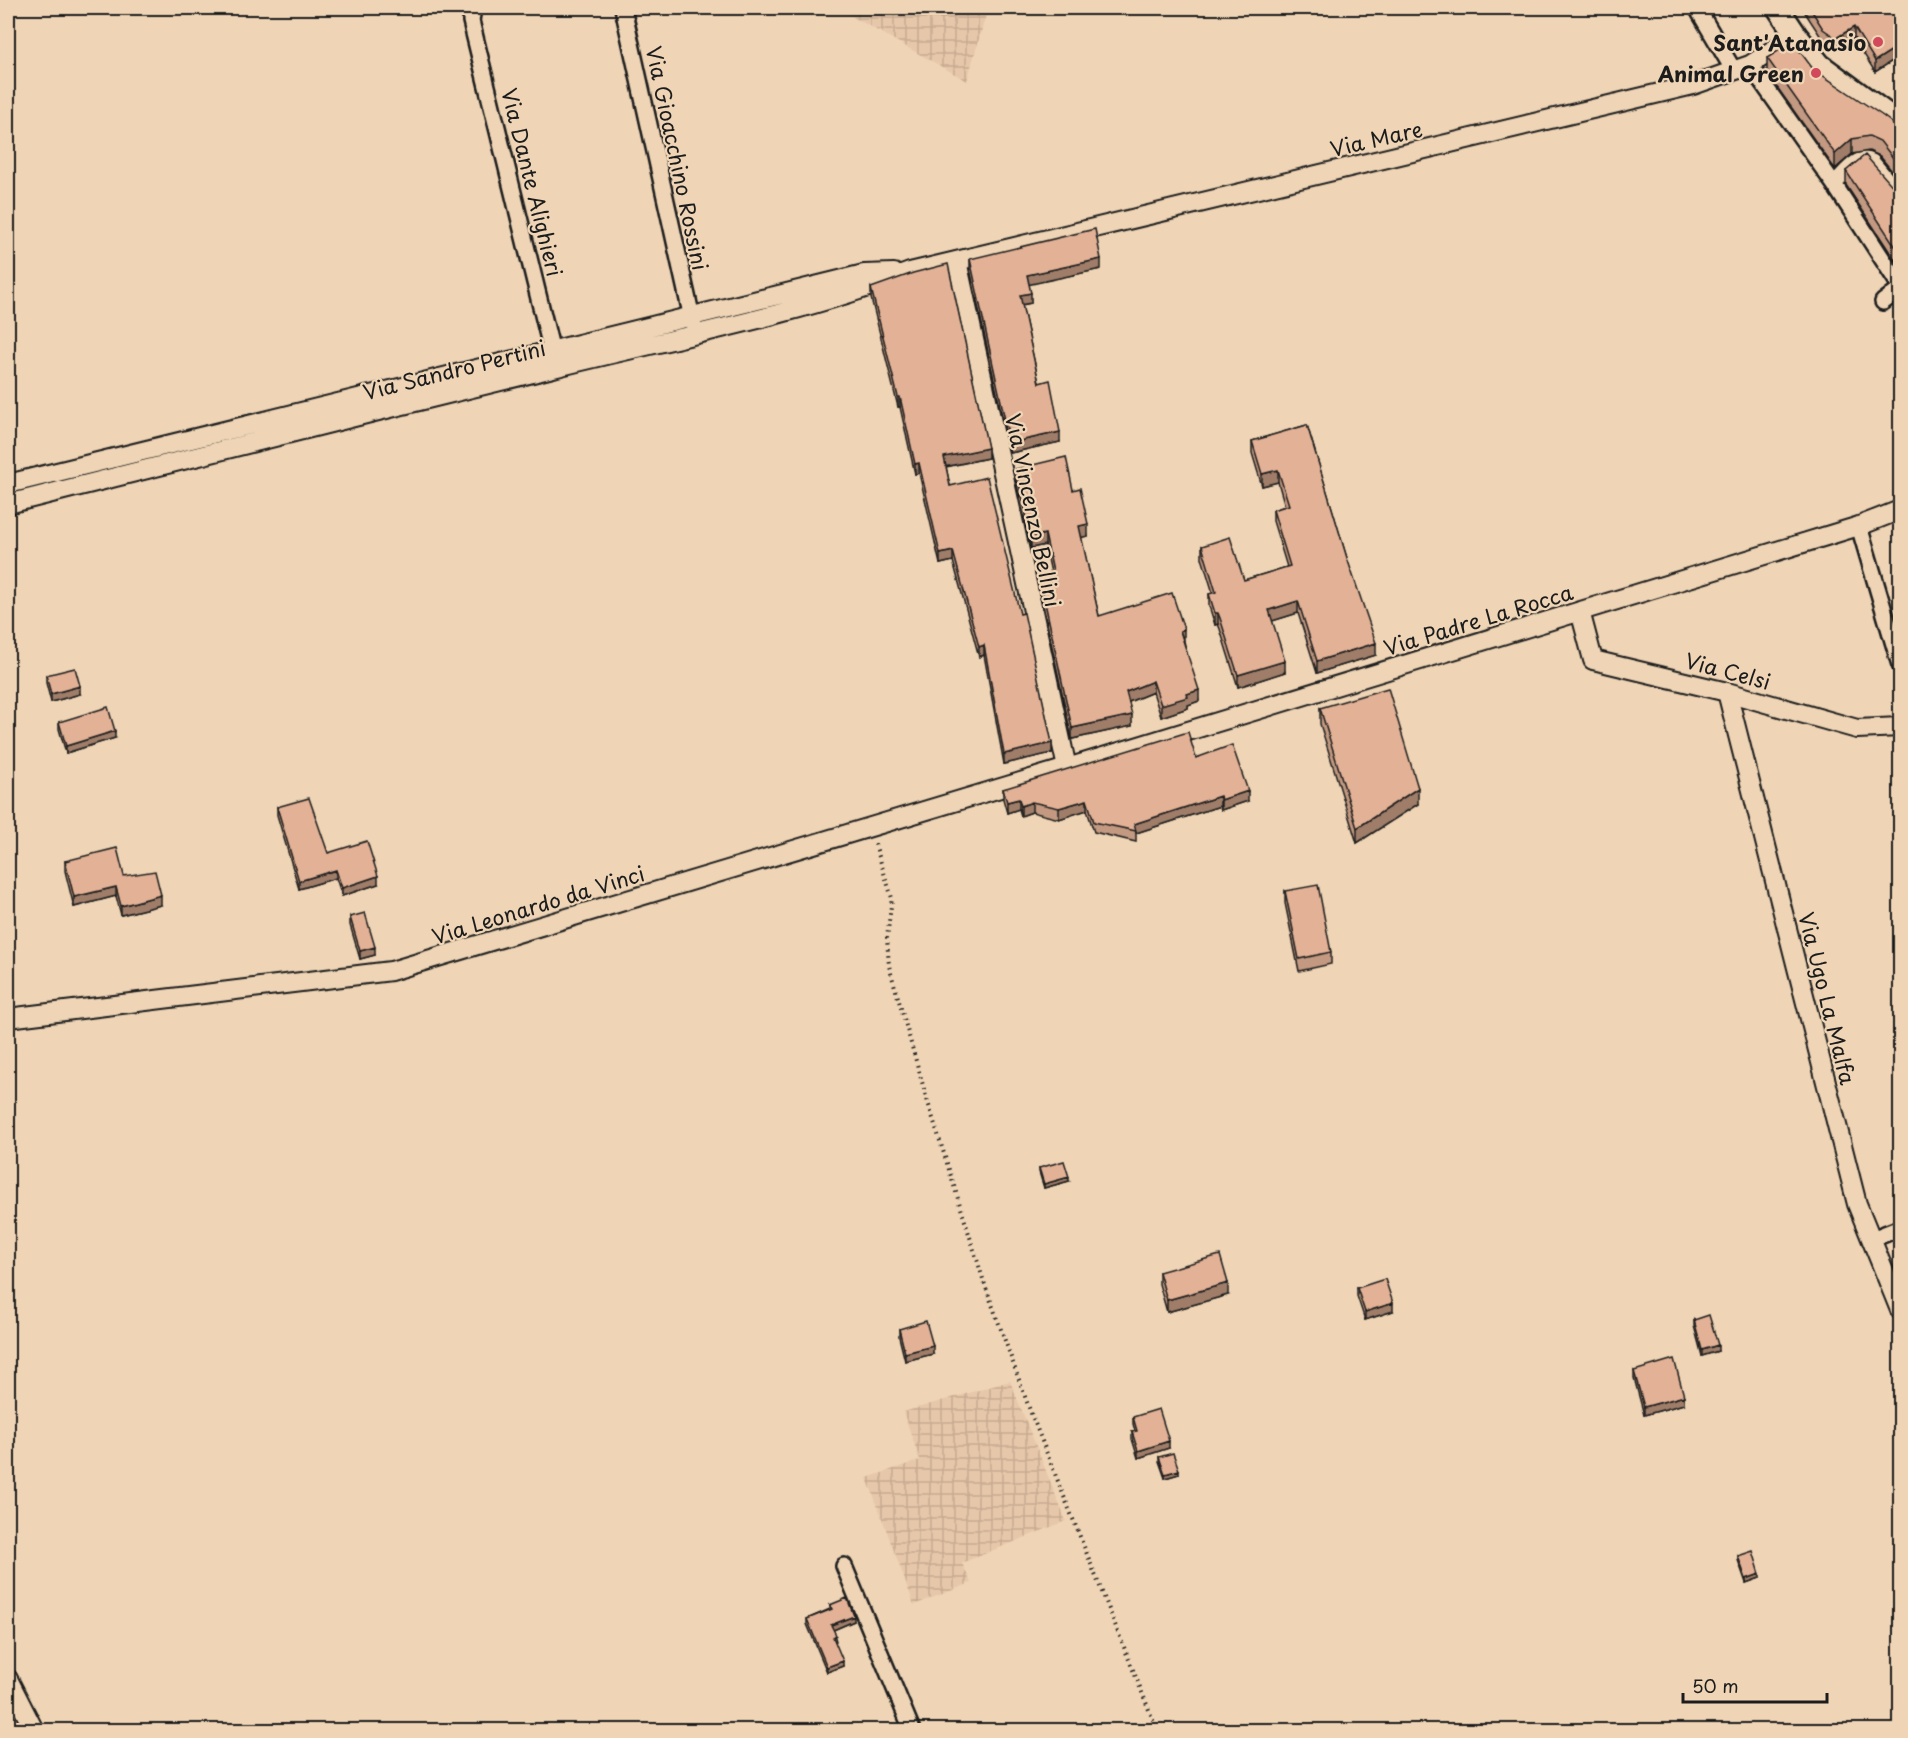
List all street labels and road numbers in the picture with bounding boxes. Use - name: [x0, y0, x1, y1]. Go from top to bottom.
- street label: Via Gioacchino Rossini: [639, 43, 717, 273]
- street label: Via Dante Alighieri: [494, 84, 572, 280]
- street label: Via Mare: [1327, 112, 1425, 164]
- street label: Via Sandro Pertini: [359, 331, 549, 407]
- street label: Via Vincenzo Bellini: [998, 410, 1070, 610]
- street label: Via Padre La Rocca: [1380, 575, 1576, 663]
- street label: Via Celsi: [1682, 643, 1774, 697]
- street label: Via Leonardo da Vinci: [428, 856, 648, 952]
- street label: Via Ugo La Malfa: [1791, 908, 1865, 1088]

